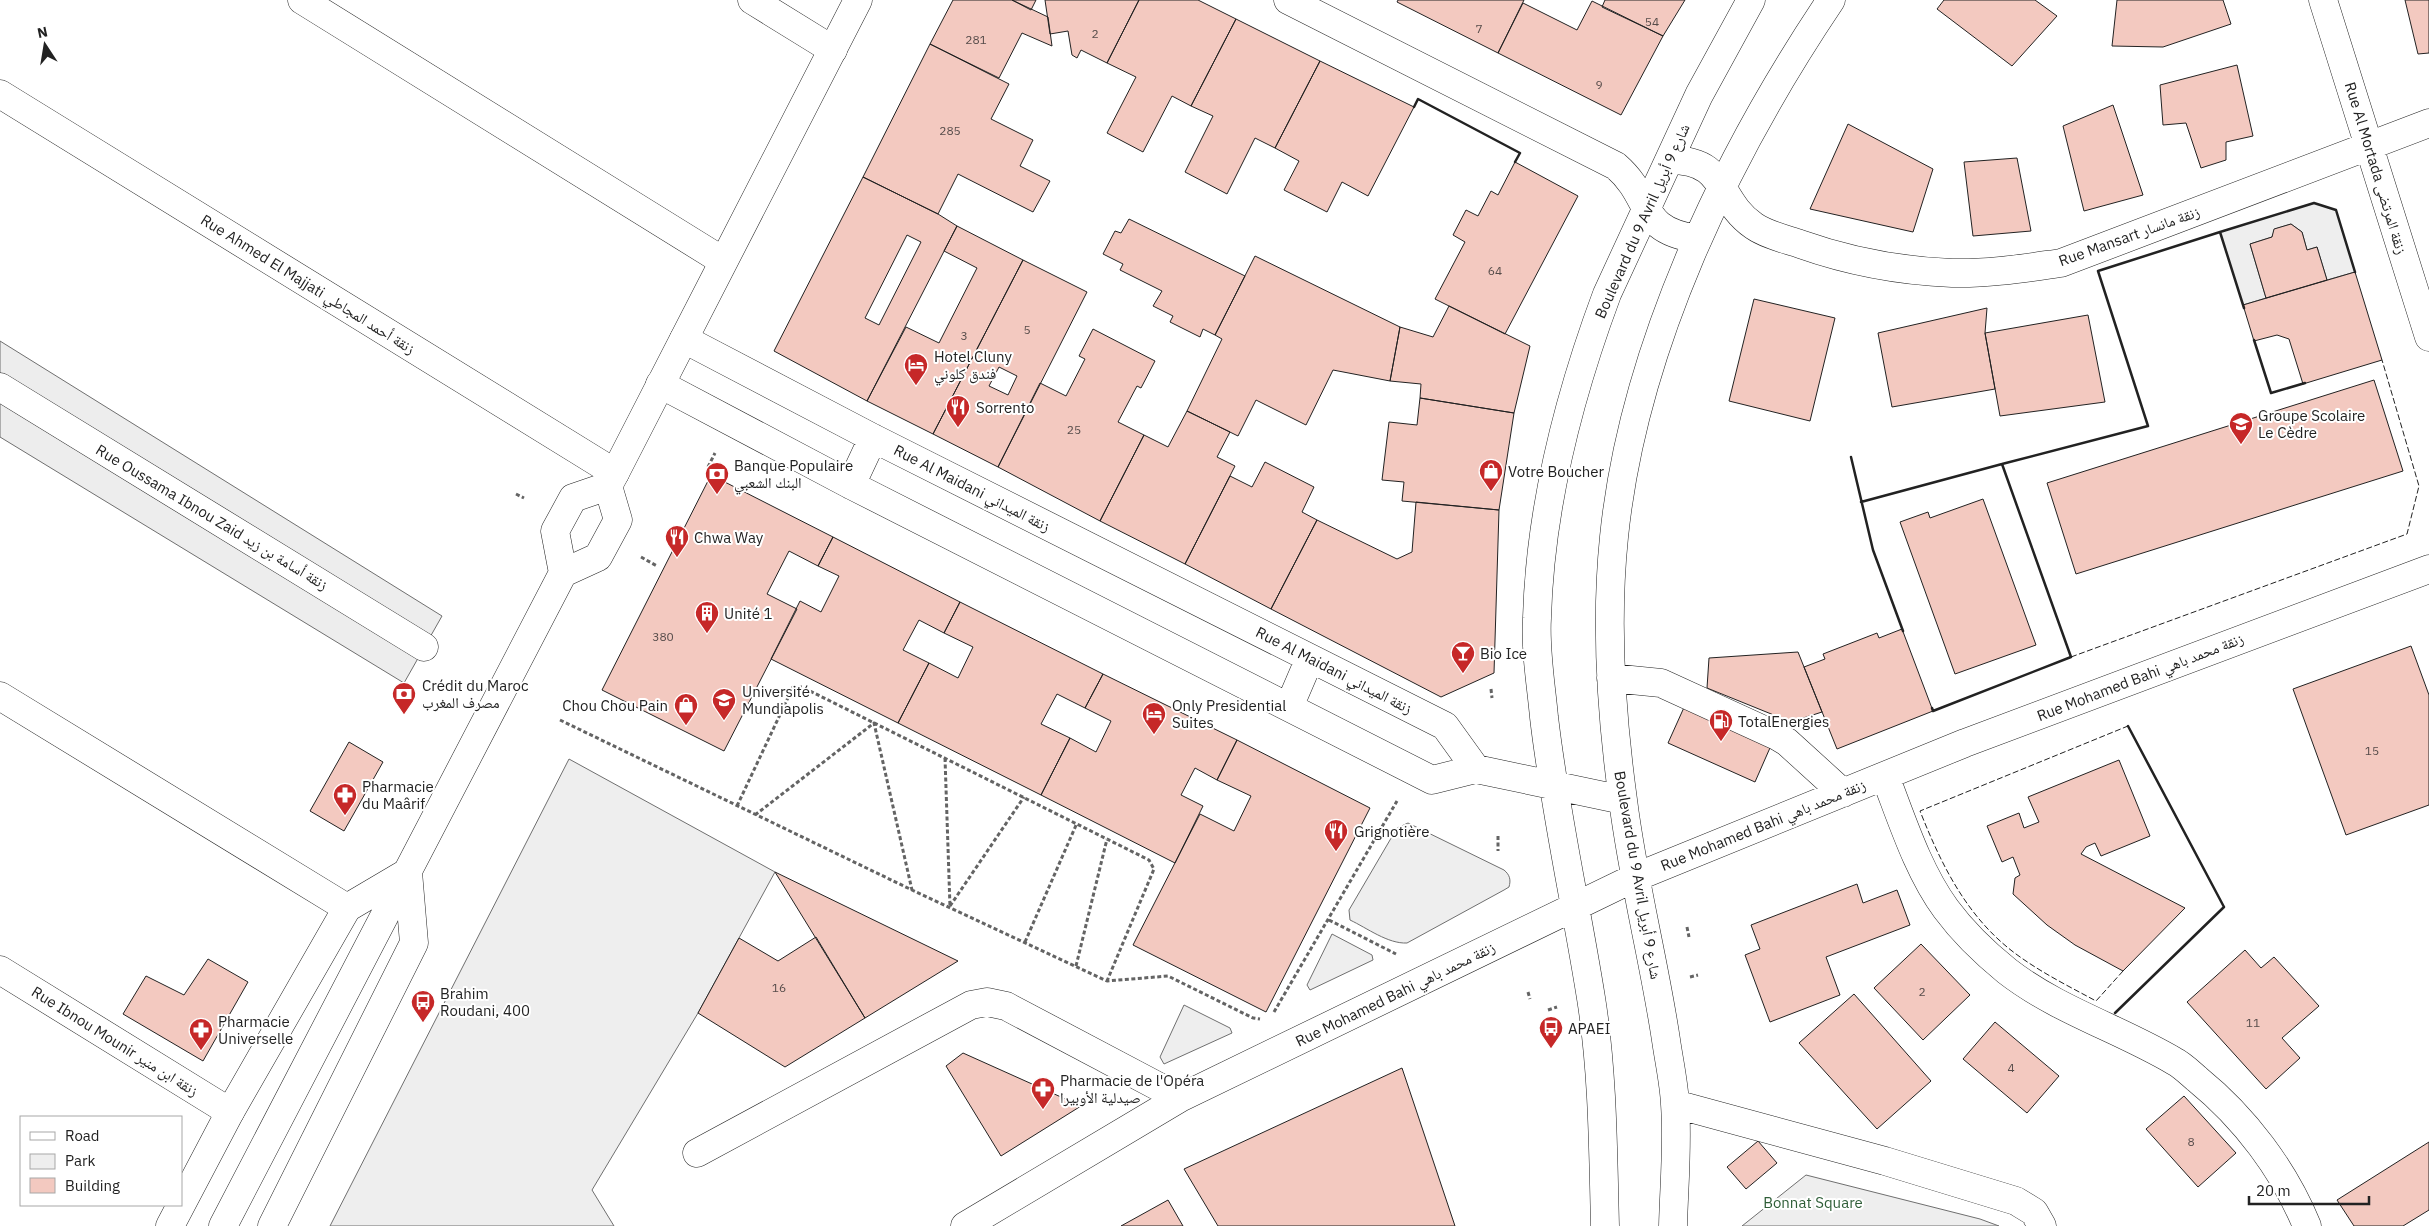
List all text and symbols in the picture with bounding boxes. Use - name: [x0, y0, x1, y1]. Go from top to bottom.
- house number: 54: [1645, 14, 1659, 29]
- north arrow: [20, 20, 70, 70]
- house number: 7: [1475, 21, 1483, 36]
- text: N: [35, 22, 49, 42]
- house number: 2: [1091, 26, 1099, 41]
- house number: 281: [965, 32, 987, 47]
- house number: 9: [1595, 77, 1603, 92]
- street label: Rue Al Mortada زنقة المرتضى: [2340, 80, 2411, 257]
- street label: Boulevard du 9 Avril شارع 9 أبريل: [1590, 121, 1695, 322]
- house number: 285: [939, 123, 961, 138]
- street label: Rue Mansart زنقة مانسار: [2056, 202, 2202, 270]
- street label: Rue Ahmed El Majjati زنقة أحمد المجاطي: [196, 210, 419, 361]
- house number: 64: [1488, 263, 1502, 278]
- house number: 5: [1023, 322, 1031, 337]
- house number: 3: [960, 328, 968, 343]
- place label: Hotel Cluny فندق كلوني: [934, 347, 1012, 385]
- hotel icon: Hotel Cluny فندق كلوني: [903, 352, 929, 386]
- restaurant icon: Sorrento: [945, 394, 971, 428]
- place label: Sorrento: [976, 398, 1034, 417]
- place label: Groupe Scolaire Le Cèdre: [2258, 406, 2365, 442]
- school or university icon: Groupe Scolaire Le Cèdre: [2228, 411, 2254, 445]
- house number: 25: [1067, 422, 1081, 437]
- street label: Rue Oussama Ibnou Zaid زنقة أسامة بن زيد: [92, 440, 332, 595]
- street label: Rue Al Maidani زنقة الميداني: [889, 440, 1054, 538]
- place label: Banque Populaire البنك الشعبي: [734, 456, 853, 494]
- shop icon: Votre Boucher: [1478, 458, 1504, 492]
- bank icon: Banque Populaire البنك الشعبي: [704, 461, 730, 495]
- place label: Votre Boucher: [1508, 462, 1605, 481]
- restaurant icon: Chwa Way: [664, 524, 690, 558]
- place label: Chwa Way: [694, 528, 764, 547]
- building icon: Unité 1: [694, 600, 720, 634]
- place label: Unité 1: [724, 604, 772, 623]
- street label: Rue Al Maidani زنقة الميداني: [1251, 622, 1416, 720]
- house number: 380: [652, 629, 674, 644]
- street label: Rue Mohamed Bahi زنقة محمد باهي: [2034, 629, 2247, 728]
- bar icon: Bio Ice: [1450, 640, 1476, 674]
- place label: Bio Ice: [1480, 644, 1527, 663]
- place label: Crédit du Maroc مصرف المغرب: [422, 676, 529, 712]
- bank icon: Crédit du Maroc مصرف المغرب: [391, 681, 417, 715]
- place label: Université Mundiapolis: [742, 682, 824, 718]
- school or university icon: Université Mundiapolis: [711, 687, 737, 721]
- shop icon: Chou Chou Pain: [673, 692, 699, 726]
- place label: Chou Chou Pain: [562, 696, 668, 715]
- place label: Only Presidential Suites: [1172, 696, 1286, 732]
- hotel icon: Only Presidential Suites: [1141, 701, 1167, 735]
- fuel station icon: TotalEnergies: [1708, 708, 1734, 742]
- place label: TotalEnergies: [1738, 712, 1829, 731]
- house number: 15: [2365, 743, 2379, 758]
- street label: Boulevard du 9 Avril شارع 9 أبريل: [1609, 769, 1666, 981]
- street label: Rue Mohamed Bahi زنقة محمد باهي: [1658, 775, 1870, 878]
- place label: Pharmacie du Maârif: [362, 777, 434, 813]
- pharmacy icon: Pharmacie du Maârif: [332, 782, 358, 816]
- restaurant icon: Grignotière: [1323, 818, 1349, 852]
- place label: Grignotière: [1354, 822, 1429, 841]
- street label: Rue Mohamed Bahi زنقة محمد باهي: [1292, 937, 1499, 1053]
- house number: 16: [772, 980, 786, 995]
- street label: Rue Ibnou Mounir زنقة ابن منير: [28, 982, 202, 1101]
- place label: Brahim Roudani, 400: [440, 984, 530, 1020]
- house number: 2: [1918, 984, 1926, 999]
- bus stop icon: Brahim Roudani, 400: [410, 989, 436, 1023]
- place label: Pharmacie Universelle: [218, 1012, 293, 1048]
- bus stop icon: APAEI: [1538, 1015, 1564, 1049]
- house number: 11: [2246, 1015, 2260, 1030]
- pharmacy icon: Pharmacie Universelle: [188, 1017, 214, 1051]
- place label: APAEI: [1568, 1019, 1610, 1038]
- house number: 4: [2007, 1060, 2015, 1075]
- place label: Pharmacie de l'Opéra صيدلية الأوبيرا: [1060, 1071, 1204, 1107]
- pharmacy icon: Pharmacie de l'Opéra صيدلية الأوبيرا: [1030, 1076, 1056, 1110]
- legend: [20, 1116, 182, 1206]
- text: Road: [65, 1126, 100, 1145]
- house number: 8: [2187, 1134, 2195, 1149]
- text: Park: [65, 1151, 95, 1170]
- scale bar: [2249, 1174, 2369, 1206]
- text: Building: [65, 1176, 120, 1195]
- text: 20 m: [2256, 1181, 2291, 1200]
- park label: Bonnat Square: [1763, 1193, 1863, 1212]

